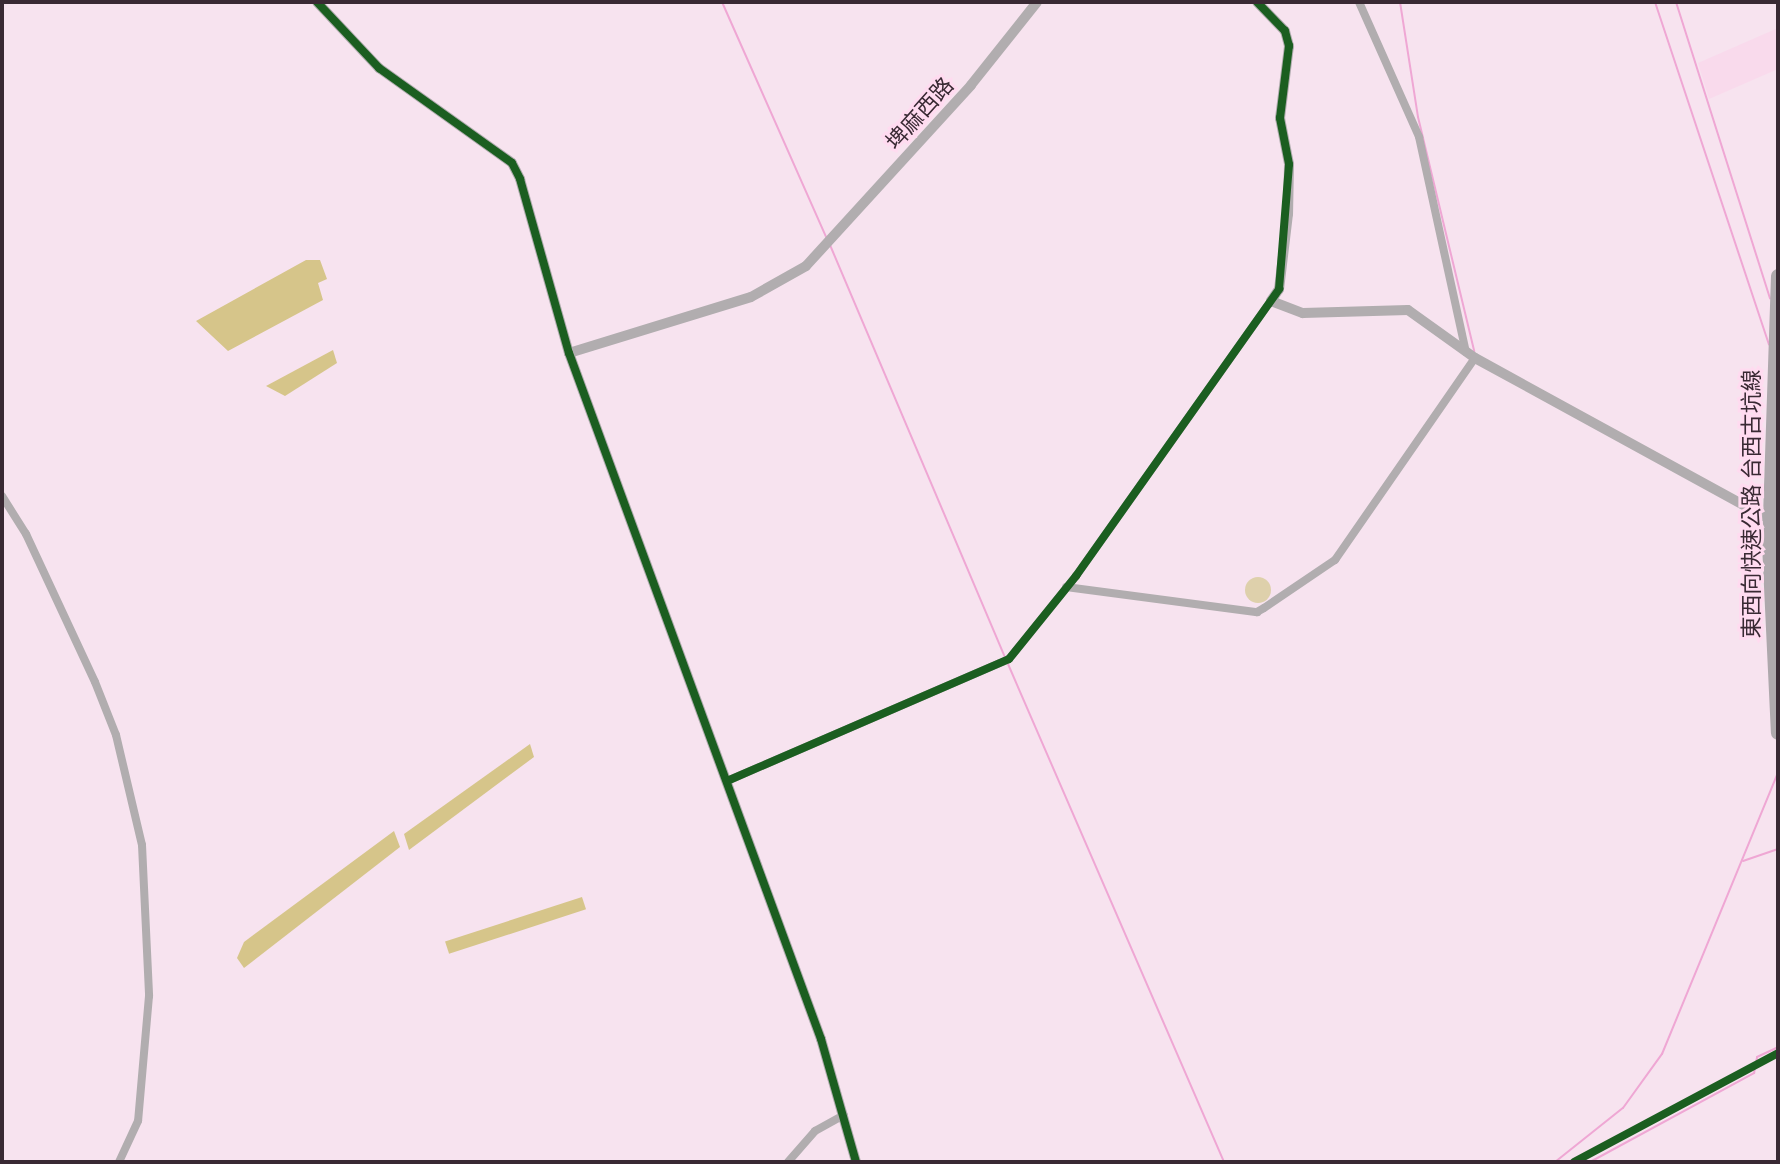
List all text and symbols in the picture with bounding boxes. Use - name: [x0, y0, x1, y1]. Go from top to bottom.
- street label: 埤麻西路: [880, 71, 958, 155]
- street label: 東西向快速公路 台西古坑線: [1738, 369, 1764, 639]

